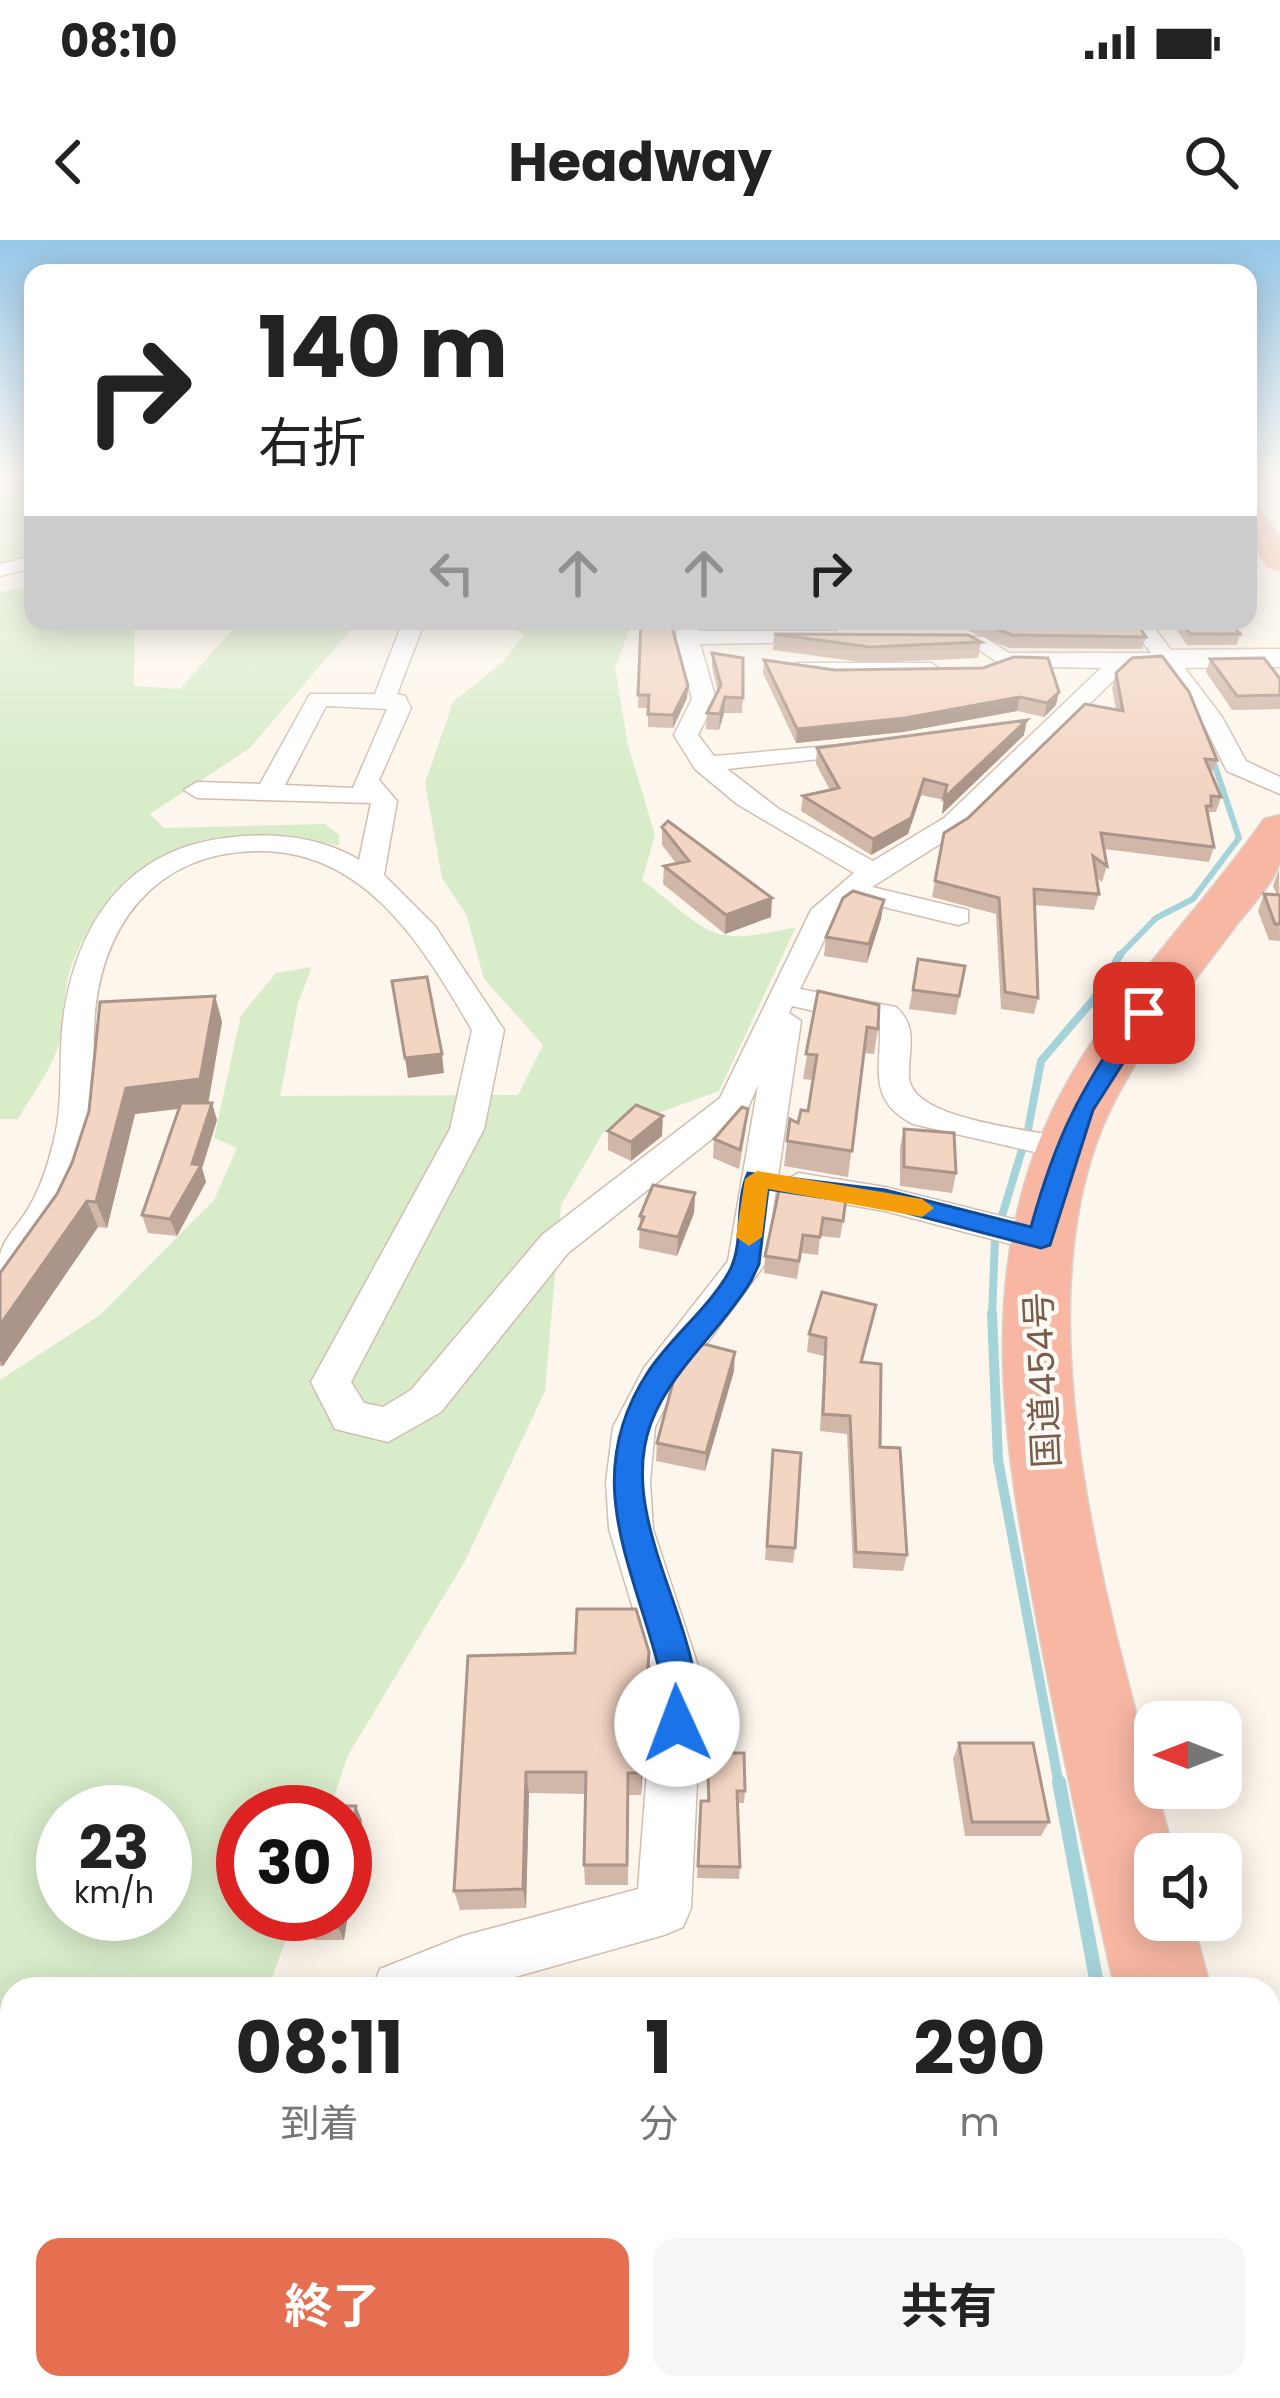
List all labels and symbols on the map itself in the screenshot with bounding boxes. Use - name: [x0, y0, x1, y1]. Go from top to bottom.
- pin: [1093, 962, 1195, 1064]
- street label: 国道454号: [1012, 1291, 1073, 1469]
- position arrow: [614, 1661, 740, 1787]
- north arrow: [1134, 1701, 1242, 1809]
- speed limit sign: 30: [216, 1785, 372, 1941]

